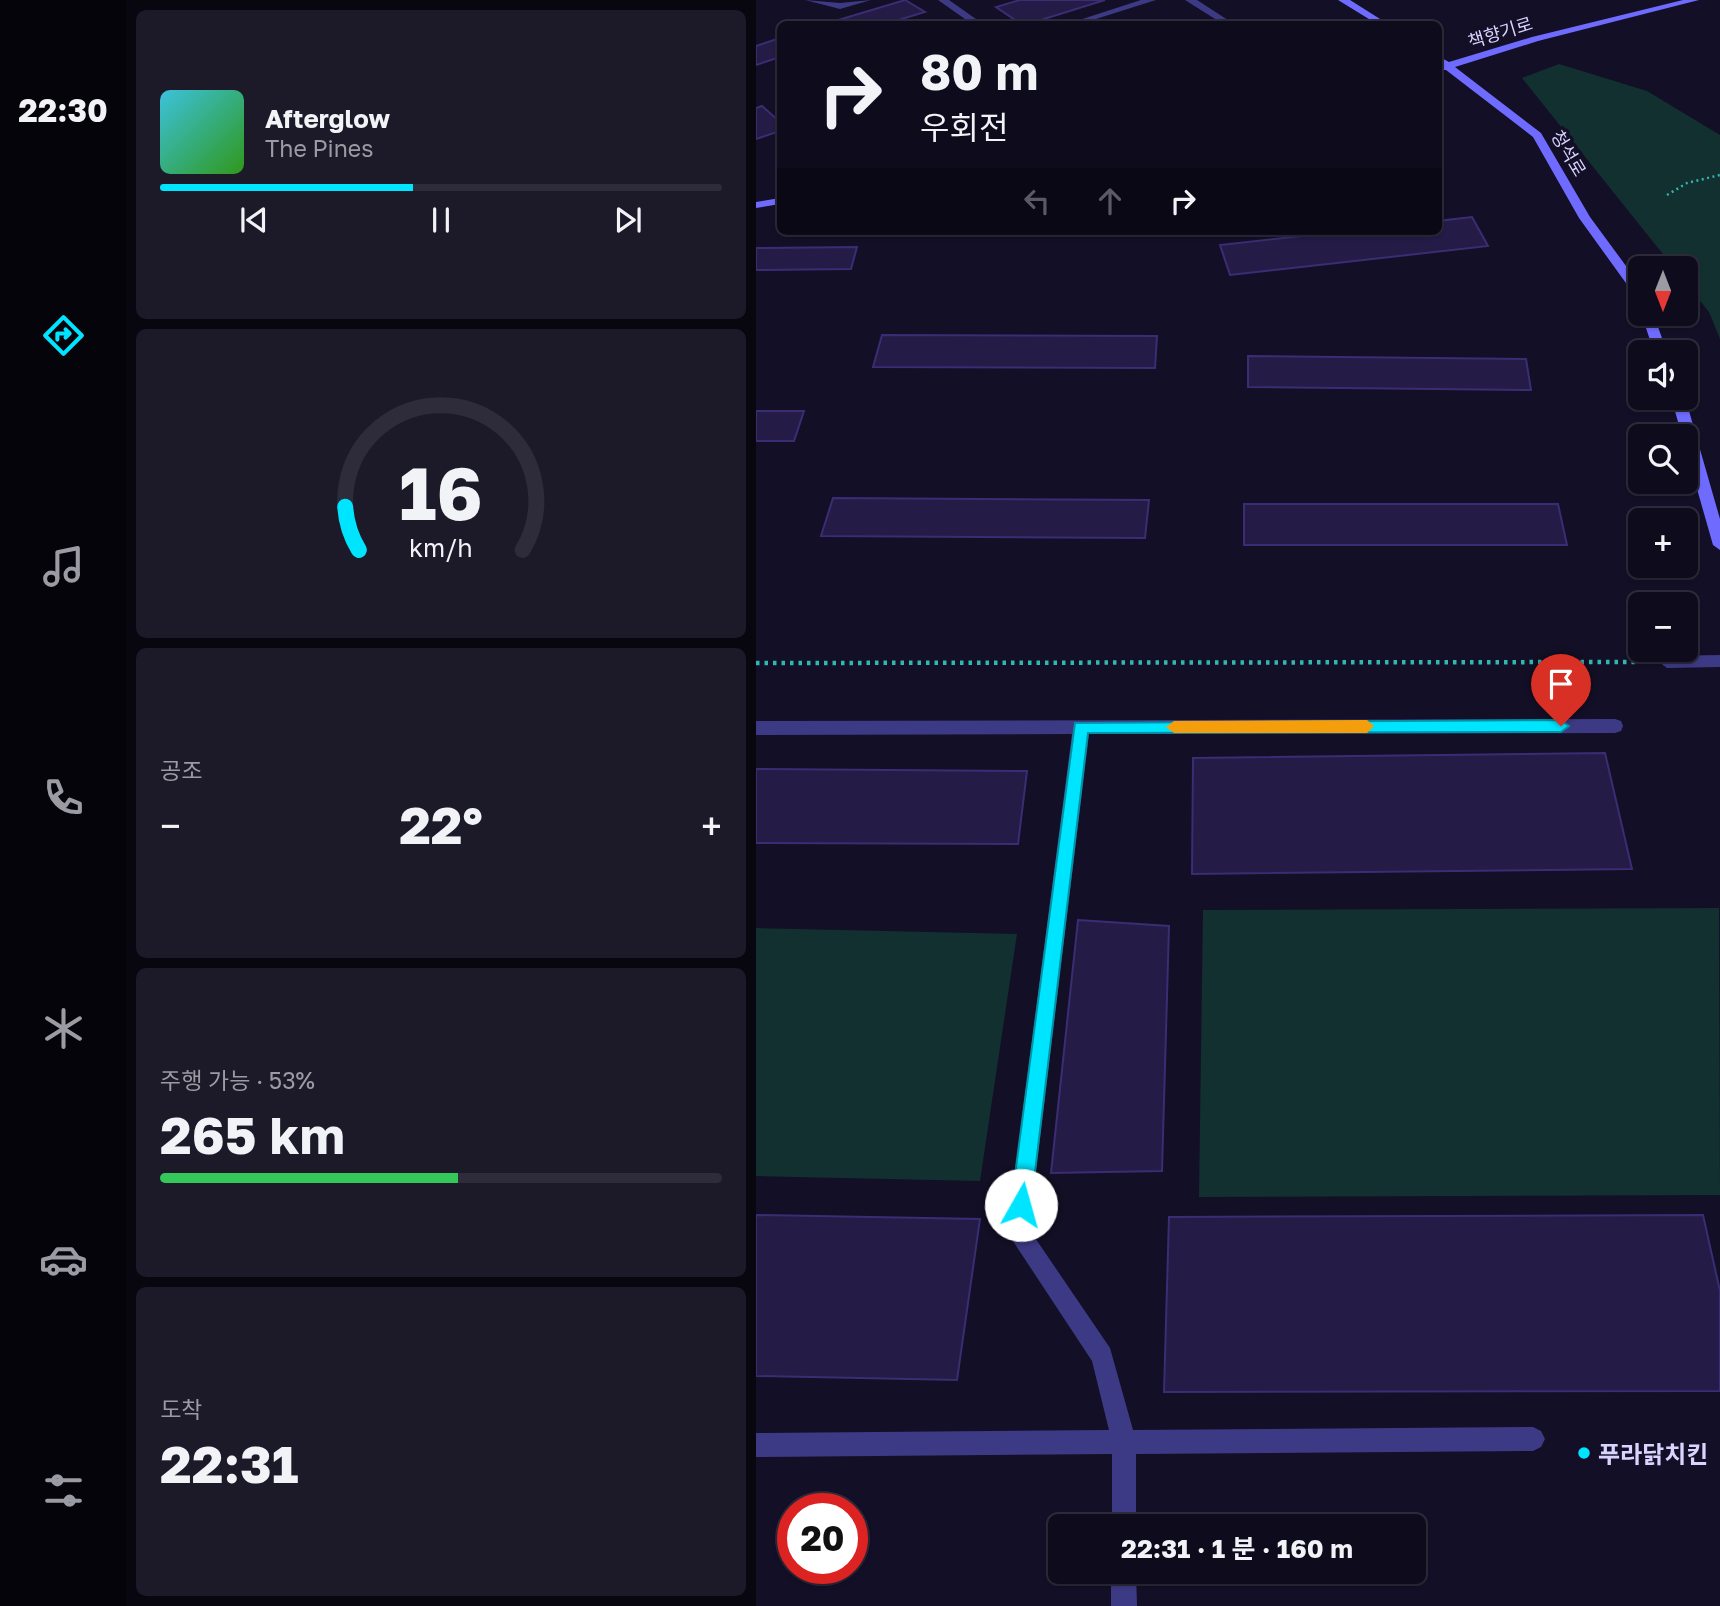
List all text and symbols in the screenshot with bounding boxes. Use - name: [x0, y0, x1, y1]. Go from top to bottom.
- street label: 책향기로: [1465, 12, 1535, 52]
- text: 80 m: [920, 42, 1038, 101]
- icon: right: [805, 49, 896, 140]
- text: 22:30: [18, 91, 108, 129]
- text: Afterglow: [265, 103, 390, 134]
- text: 우회전: [920, 108, 1008, 146]
- street label: 청석로: [1547, 126, 1591, 180]
- text: The Pines: [265, 134, 373, 162]
- icon: left: [1018, 182, 1056, 220]
- icon: ahead: [1091, 182, 1129, 220]
- icon: right: [1164, 182, 1202, 220]
- icon: previous: [235, 201, 273, 239]
- icon: pause: [422, 201, 460, 239]
- icon: next: [609, 201, 647, 239]
- north arrow: [1628, 256, 1698, 326]
- map controls: [1628, 256, 1698, 662]
- icon: directions: [39, 311, 88, 360]
- button: sound: [1628, 340, 1698, 410]
- button: search: [1628, 424, 1698, 494]
- text: 16: [399, 449, 483, 536]
- button: +: [1628, 508, 1698, 578]
- text: km/h: [409, 532, 473, 563]
- icon: music: [39, 542, 88, 591]
- button: −: [1628, 592, 1698, 662]
- pin: [1531, 654, 1591, 726]
- icon: arrive: [1542, 665, 1580, 703]
- text: 공조: [160, 756, 202, 784]
- icon: phone: [39, 773, 88, 822]
- text: 22°: [399, 793, 483, 855]
- text: −: [160, 803, 181, 848]
- text: +: [701, 803, 722, 848]
- icon: climate: [39, 1004, 88, 1053]
- text: 주행 가능 · 53%: [160, 1066, 315, 1094]
- text: 265 km: [160, 1103, 345, 1165]
- position arrow: [984, 1168, 1058, 1242]
- icon: car: [39, 1235, 88, 1284]
- text: 도착: [160, 1395, 202, 1423]
- text: 22:31: [160, 1432, 299, 1494]
- place label: 푸라닭치킨: [1598, 1439, 1708, 1468]
- marker: 푸라닭치킨: [1576, 1445, 1592, 1461]
- icon: filters: [39, 1466, 88, 1515]
- speed limit sign: 20: [777, 1493, 868, 1584]
- text: 22:31 · 1 분 · 160 m: [1121, 1533, 1353, 1564]

